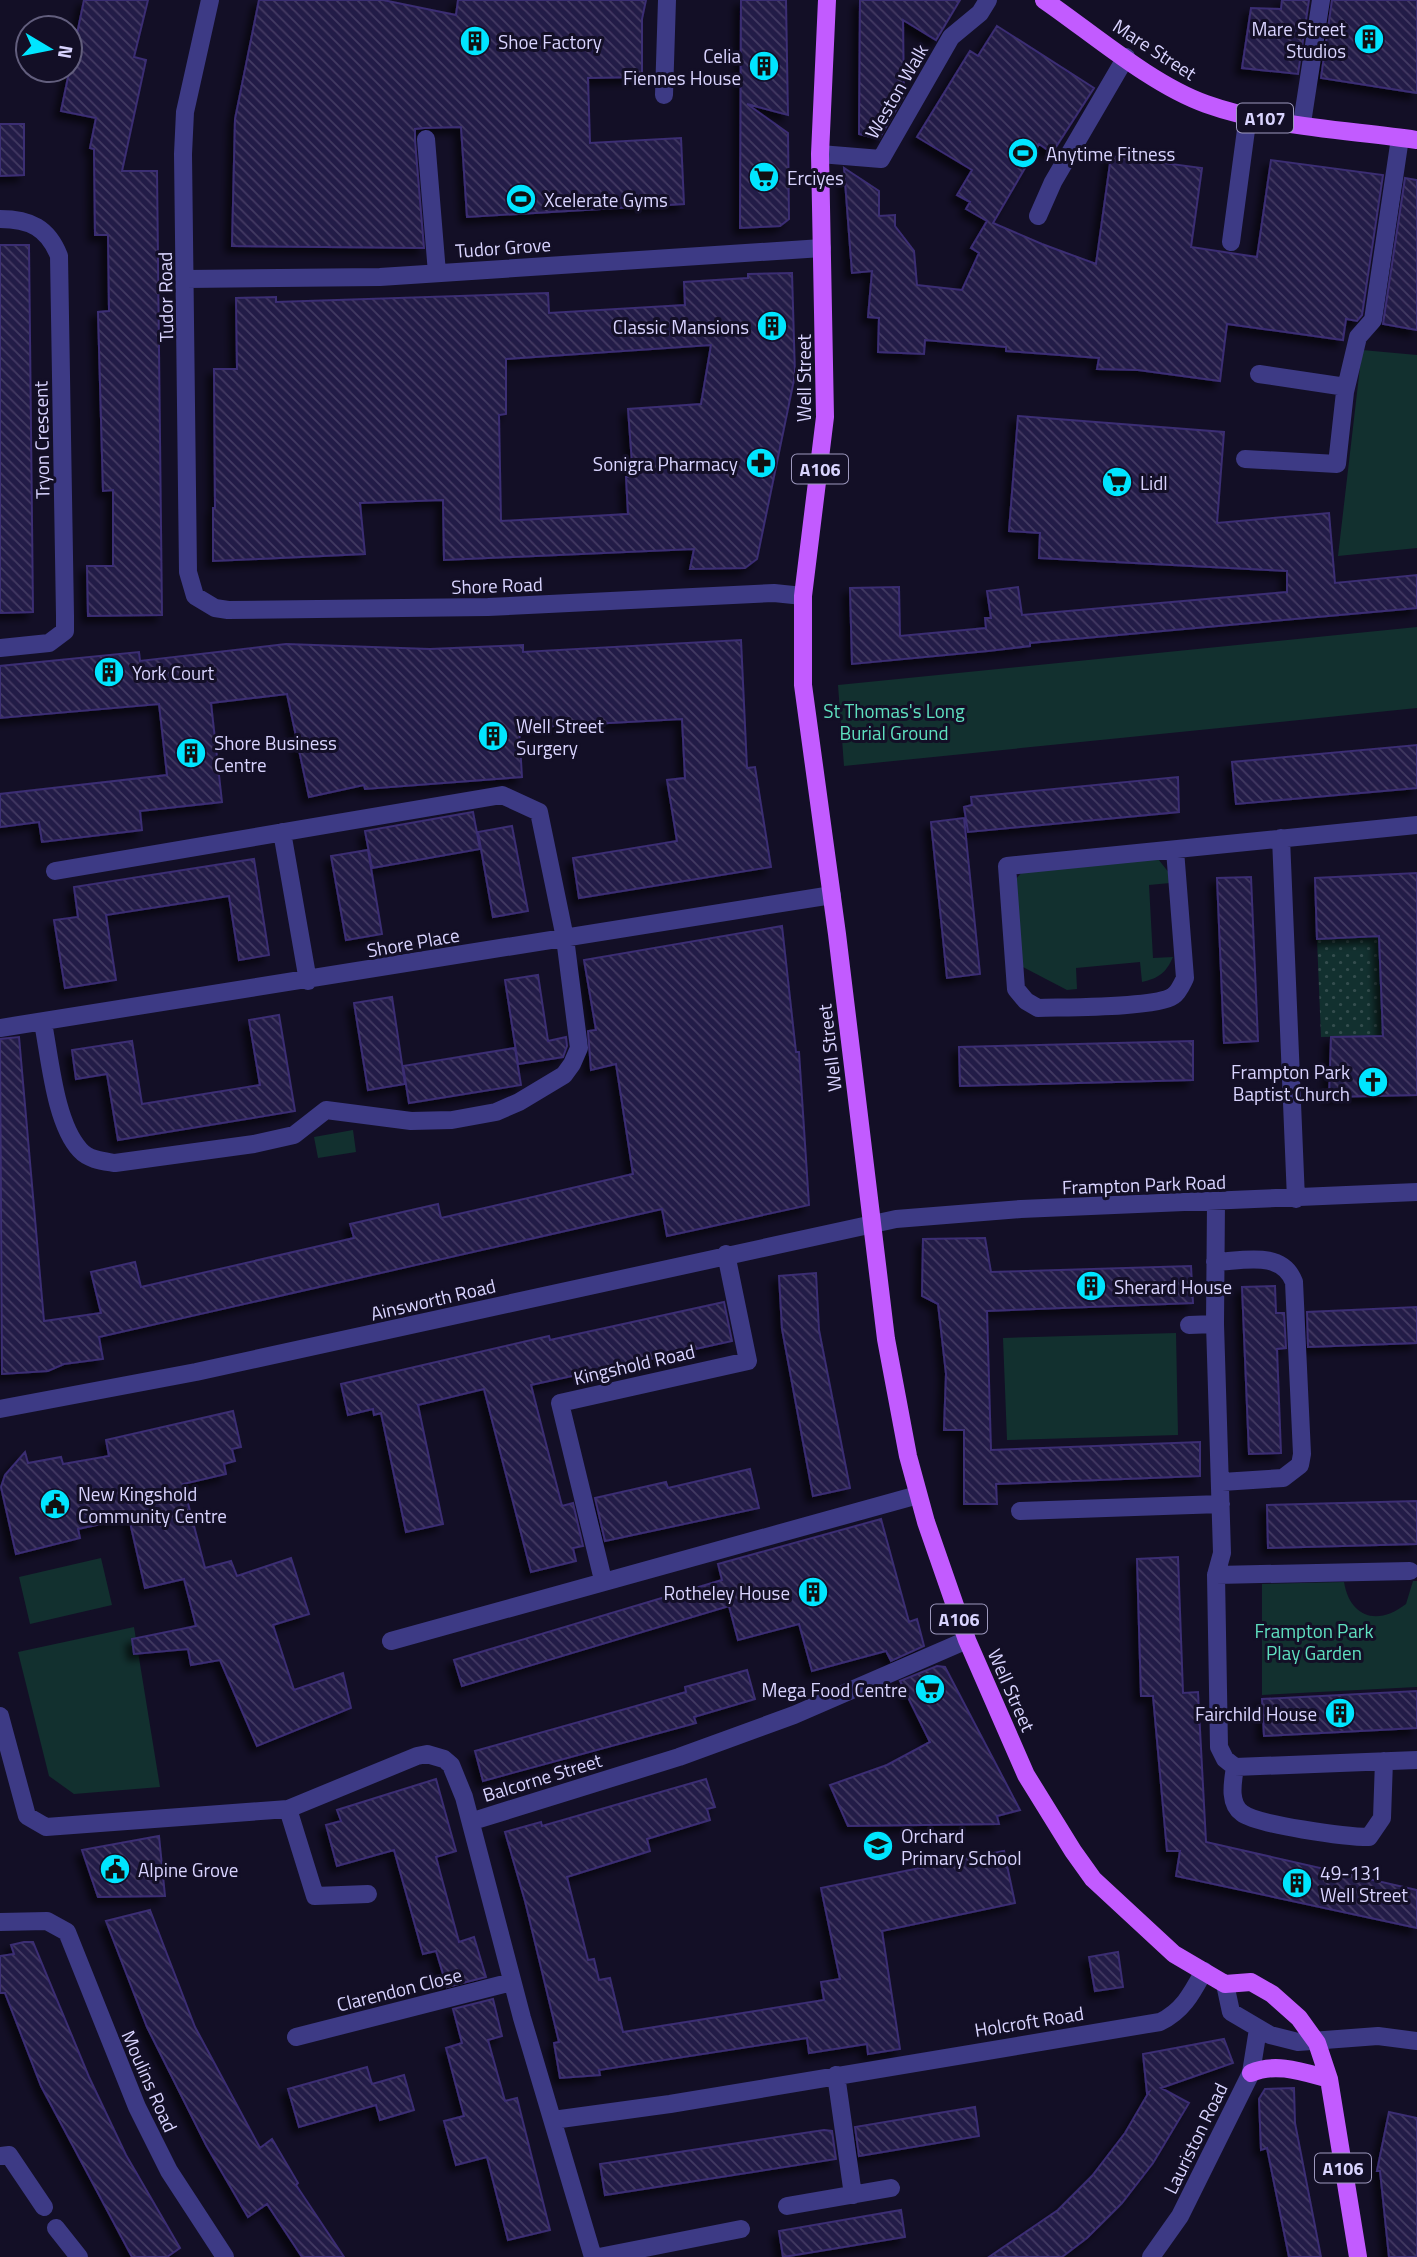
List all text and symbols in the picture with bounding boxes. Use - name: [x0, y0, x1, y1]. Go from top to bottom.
- street label: Mare Street: [1107, 11, 1203, 87]
- north arrow: [14, 14, 84, 84]
- place label: Mare Street Studios: [1251, 14, 1346, 65]
- building icon: Mare Street Studios: [1352, 22, 1386, 56]
- building icon: Shoe Factory: [458, 24, 492, 58]
- place label: Shoe Factory: [498, 27, 602, 56]
- street label: Weston Walk: [857, 38, 935, 144]
- place label: Celia Fiennes House: [623, 41, 741, 92]
- text: N: [51, 43, 82, 61]
- building icon: Celia Fiennes House: [747, 49, 781, 83]
- road number: A107: [1237, 104, 1293, 132]
- sports icon: Anytime Fitness: [1006, 136, 1040, 170]
- place label: Anytime Fitness: [1046, 139, 1176, 168]
- supermarket icon: Erciyes: [747, 160, 781, 194]
- place label: Erciyes: [787, 163, 844, 192]
- sports icon: Xcelerate Gyms: [504, 182, 538, 216]
- place label: Xcelerate Gyms: [544, 185, 668, 214]
- street label: Tudor Grove: [454, 229, 552, 265]
- street label: Tudor Road: [150, 252, 180, 342]
- building icon: Classic Mansions: [755, 309, 789, 343]
- place label: Classic Mansions: [613, 312, 749, 341]
- street label: Well Street: [789, 334, 818, 422]
- street label: Tryon Crescent: [25, 380, 57, 499]
- pharmacy icon: Sonigra Pharmacy: [744, 446, 778, 480]
- place label: Sonigra Pharmacy: [593, 449, 738, 478]
- road number: A106: [792, 454, 848, 484]
- supermarket icon: Lidl: [1100, 465, 1134, 499]
- place label: Lidl: [1140, 468, 1168, 497]
- street label: Shore Road: [451, 569, 543, 601]
- building icon: York Court: [92, 655, 126, 689]
- place label: York Court: [132, 658, 215, 687]
- park label: St Thomas's Long Burial Ground: [823, 696, 965, 747]
- place label: Well Street Surgery: [516, 711, 604, 762]
- building icon: Well Street Surgery: [476, 719, 510, 753]
- place label: Shore Business Centre: [214, 728, 337, 779]
- building icon: Shore Business Centre: [174, 736, 208, 770]
- street label: Shore Place: [364, 920, 462, 964]
- street label: Well Street: [809, 1002, 849, 1093]
- place label: Frampton Park Baptist Church: [1231, 1057, 1350, 1108]
- church icon: Frampton Park Baptist Church: [1356, 1065, 1390, 1099]
- street label: Frampton Park Road: [1061, 1167, 1227, 1201]
- building icon: Sherard House: [1074, 1269, 1108, 1303]
- street label: Ainsworth Road: [368, 1271, 498, 1327]
- place label: Sherard House: [1114, 1272, 1232, 1301]
- street label: Kingshold Road: [570, 1336, 698, 1392]
- place label: New Kingshold Community Centre: [78, 1479, 227, 1530]
- public building icon: New Kingshold Community Centre: [38, 1487, 72, 1521]
- building icon: Rotheley House: [796, 1575, 830, 1609]
- place label: Rotheley House: [664, 1578, 790, 1607]
- road number: A106: [931, 1604, 987, 1634]
- park label: Frampton Park Play Garden: [1255, 1616, 1373, 1667]
- street label: Well Street: [981, 1644, 1043, 1736]
- supermarket icon: Mega Food Centre: [913, 1672, 947, 1706]
- place label: Mega Food Centre: [762, 1675, 907, 1704]
- building icon: Fairchild House: [1323, 1696, 1357, 1730]
- place label: Fairchild House: [1195, 1699, 1317, 1728]
- street label: Balcorne Street: [479, 1745, 606, 1809]
- place label: Orchard Primary School: [901, 1821, 1022, 1872]
- school or university icon: Orchard Primary School: [861, 1829, 895, 1863]
- public building icon: Alpine Grove: [98, 1852, 132, 1886]
- place label: Alpine Grove: [138, 1855, 238, 1884]
- place label: 49-131 Well Street: [1320, 1858, 1408, 1909]
- building icon: 49-131 Well Street: [1280, 1866, 1314, 1900]
- street label: Clarendon Close: [333, 1959, 465, 2019]
- street label: Holcroft Road: [972, 1998, 1086, 2044]
- street label: Moulins Road: [115, 2025, 185, 2137]
- street label: Lauriston Road: [1156, 2077, 1234, 2199]
- road number: A106: [1315, 2154, 1371, 2182]

